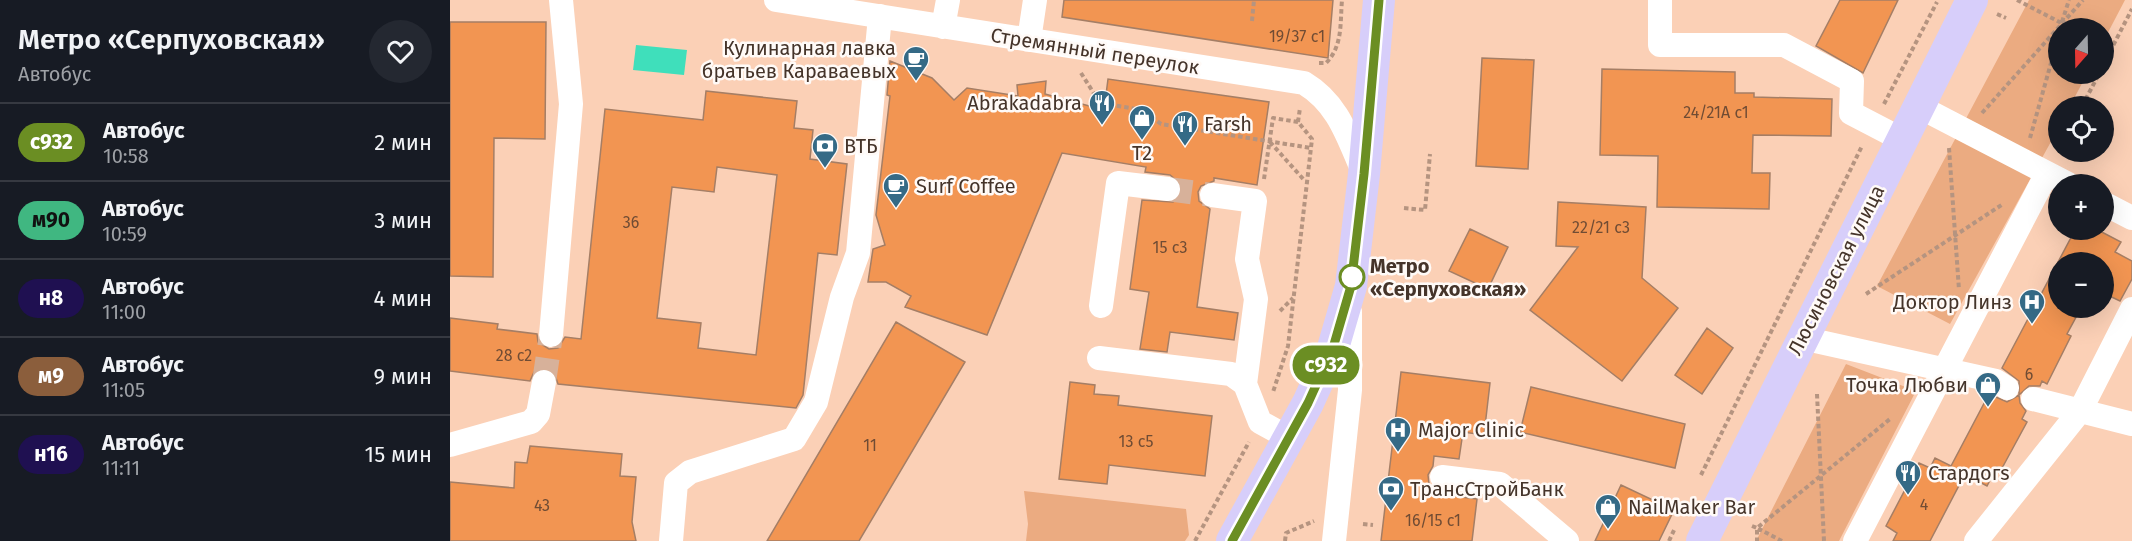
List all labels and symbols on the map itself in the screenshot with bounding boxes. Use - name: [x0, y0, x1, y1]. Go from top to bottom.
- north arrow: [2048, 18, 2114, 84]
- street label: Стремянный переулок: [989, 23, 1202, 79]
- house number: 19/37 с1: [1269, 27, 1325, 46]
- place label: Кулинарная лавка братьев Караваевых: [702, 36, 896, 83]
- cafe icon: Кулинарная лавка братьев Караваевых: [901, 44, 931, 82]
- restaurant icon: Abrakadabra: [1087, 88, 1117, 126]
- place label: Abrakadabra: [967, 91, 1082, 115]
- shop icon: T2: [1127, 103, 1157, 141]
- house number: 24/21А с1: [1683, 103, 1749, 122]
- restaurant icon: Farsh: [1170, 109, 1200, 147]
- place label: Farsh: [1204, 112, 1252, 136]
- bank icon: ВТБ: [810, 131, 840, 169]
- place label: ВТБ: [844, 134, 878, 158]
- place label: T2: [1132, 141, 1152, 165]
- cafe icon: Surf Coffee: [881, 171, 911, 209]
- place label: Surf Coffee: [916, 174, 1016, 198]
- street label: Люсиновская улица: [1783, 181, 1889, 359]
- house number: 36: [623, 213, 639, 232]
- house number: 22/21 с3: [1572, 218, 1630, 237]
- house number: 15 с3: [1153, 238, 1187, 257]
- place label: Метро «Серпуховская»: [1370, 254, 1526, 301]
- marker: Метро «Серпуховская»: [1339, 264, 1365, 290]
- hospital icon: Доктор Линз: [2017, 287, 2047, 325]
- place label: Доктор Линз: [1892, 290, 2012, 314]
- house number: 28 с2: [496, 346, 532, 365]
- line badge: с932: [1284, 346, 1368, 385]
- house number: 6: [2025, 365, 2033, 384]
- shop icon: Точка Любви: [1973, 370, 2003, 408]
- place label: Точка Любви: [1846, 373, 1968, 397]
- hospital icon: Major Clinic: [1383, 415, 1413, 453]
- place label: Major Clinic: [1418, 418, 1524, 442]
- house number: 13 с5: [1119, 432, 1153, 451]
- house number: 11: [863, 436, 877, 455]
- restaurant icon: Стардогs: [1893, 458, 1923, 496]
- place label: Стардогs: [1928, 461, 2010, 485]
- bank icon: ТрансСтройБанк: [1376, 474, 1406, 512]
- place label: ТрансСтройБанк: [1410, 477, 1564, 501]
- shop icon: NailMaker Bar: [1593, 492, 1623, 530]
- place label: NailMaker Bar: [1628, 495, 1755, 519]
- house number: 4: [1920, 495, 1929, 514]
- house number: 43: [534, 496, 550, 515]
- house number: 16/15 с1: [1405, 511, 1461, 530]

